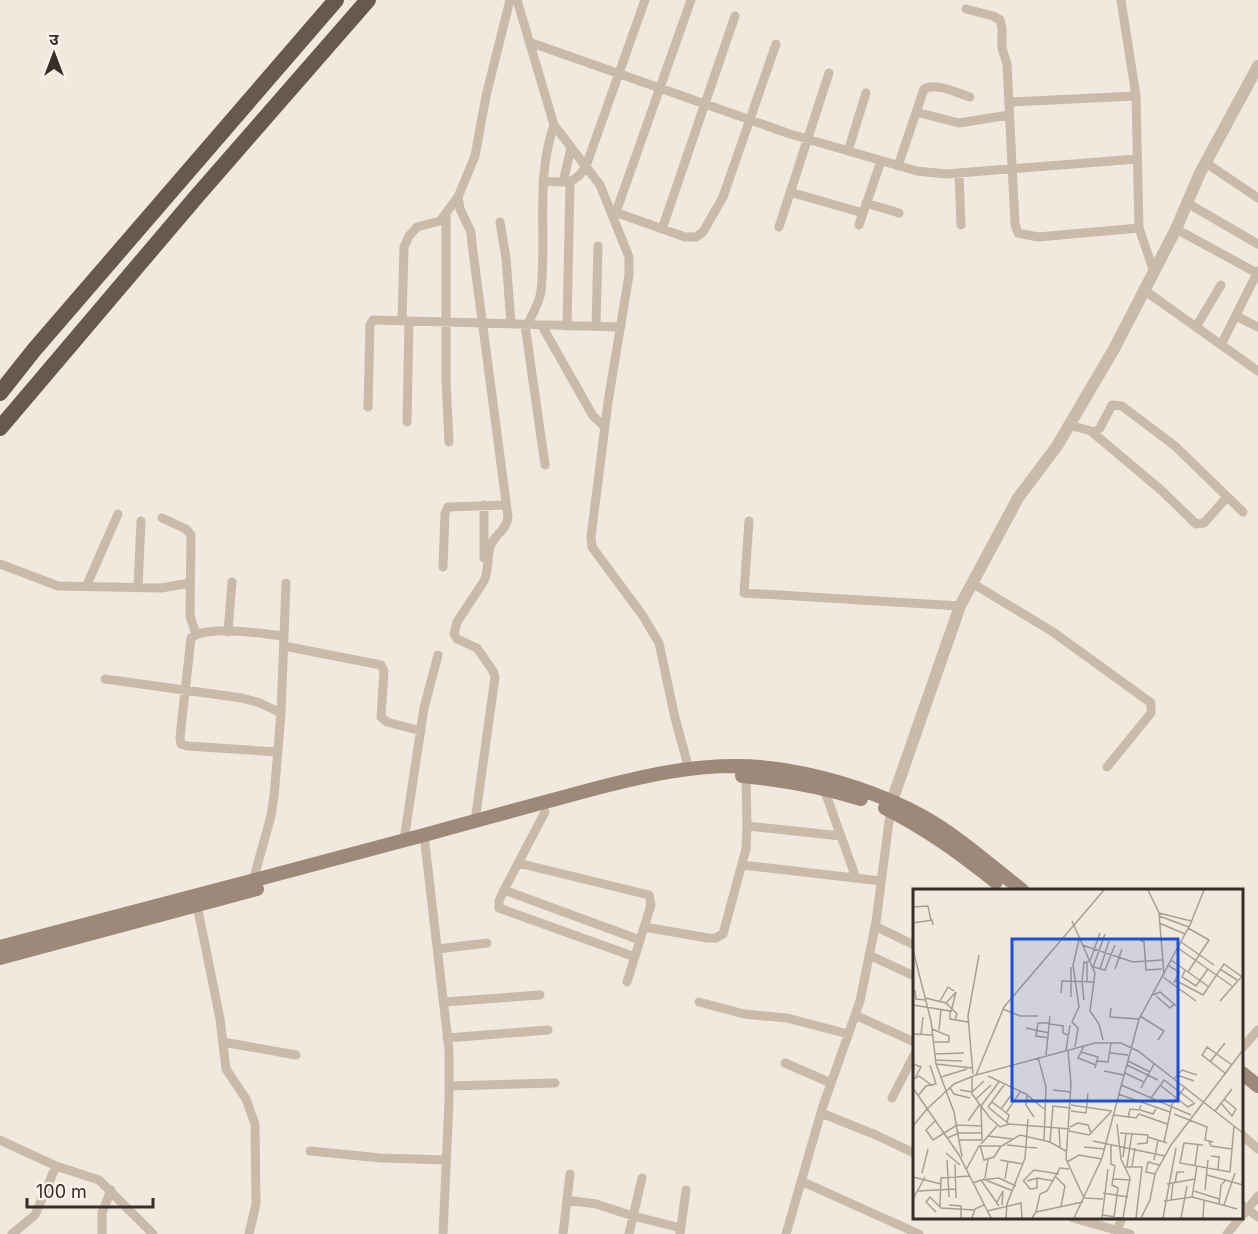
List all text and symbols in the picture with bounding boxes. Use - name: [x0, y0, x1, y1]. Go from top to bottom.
- north arrow: [24, 24, 84, 84]
- text: उ: [49, 29, 59, 49]
- inset map: [913, 889, 1243, 1219]
- scale bar: [27, 1171, 153, 1209]
- text: 100 m: [36, 1181, 87, 1202]

